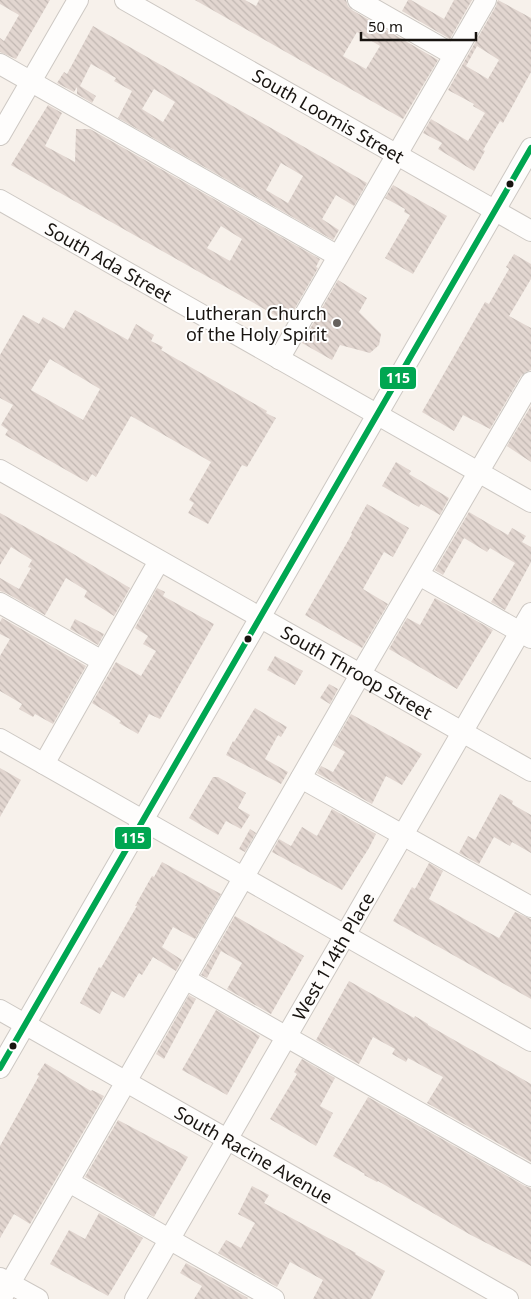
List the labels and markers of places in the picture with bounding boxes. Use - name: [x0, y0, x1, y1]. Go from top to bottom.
- unlabelled marker: [505, 179, 515, 189]
- place label: Lutheran Church of the Holy Spirit: [185, 301, 327, 346]
- marker: Lutheran Church of the Holy Spirit: [331, 317, 343, 329]
- unlabelled marker: [243, 634, 253, 644]
- unlabelled marker: [8, 1041, 18, 1051]

